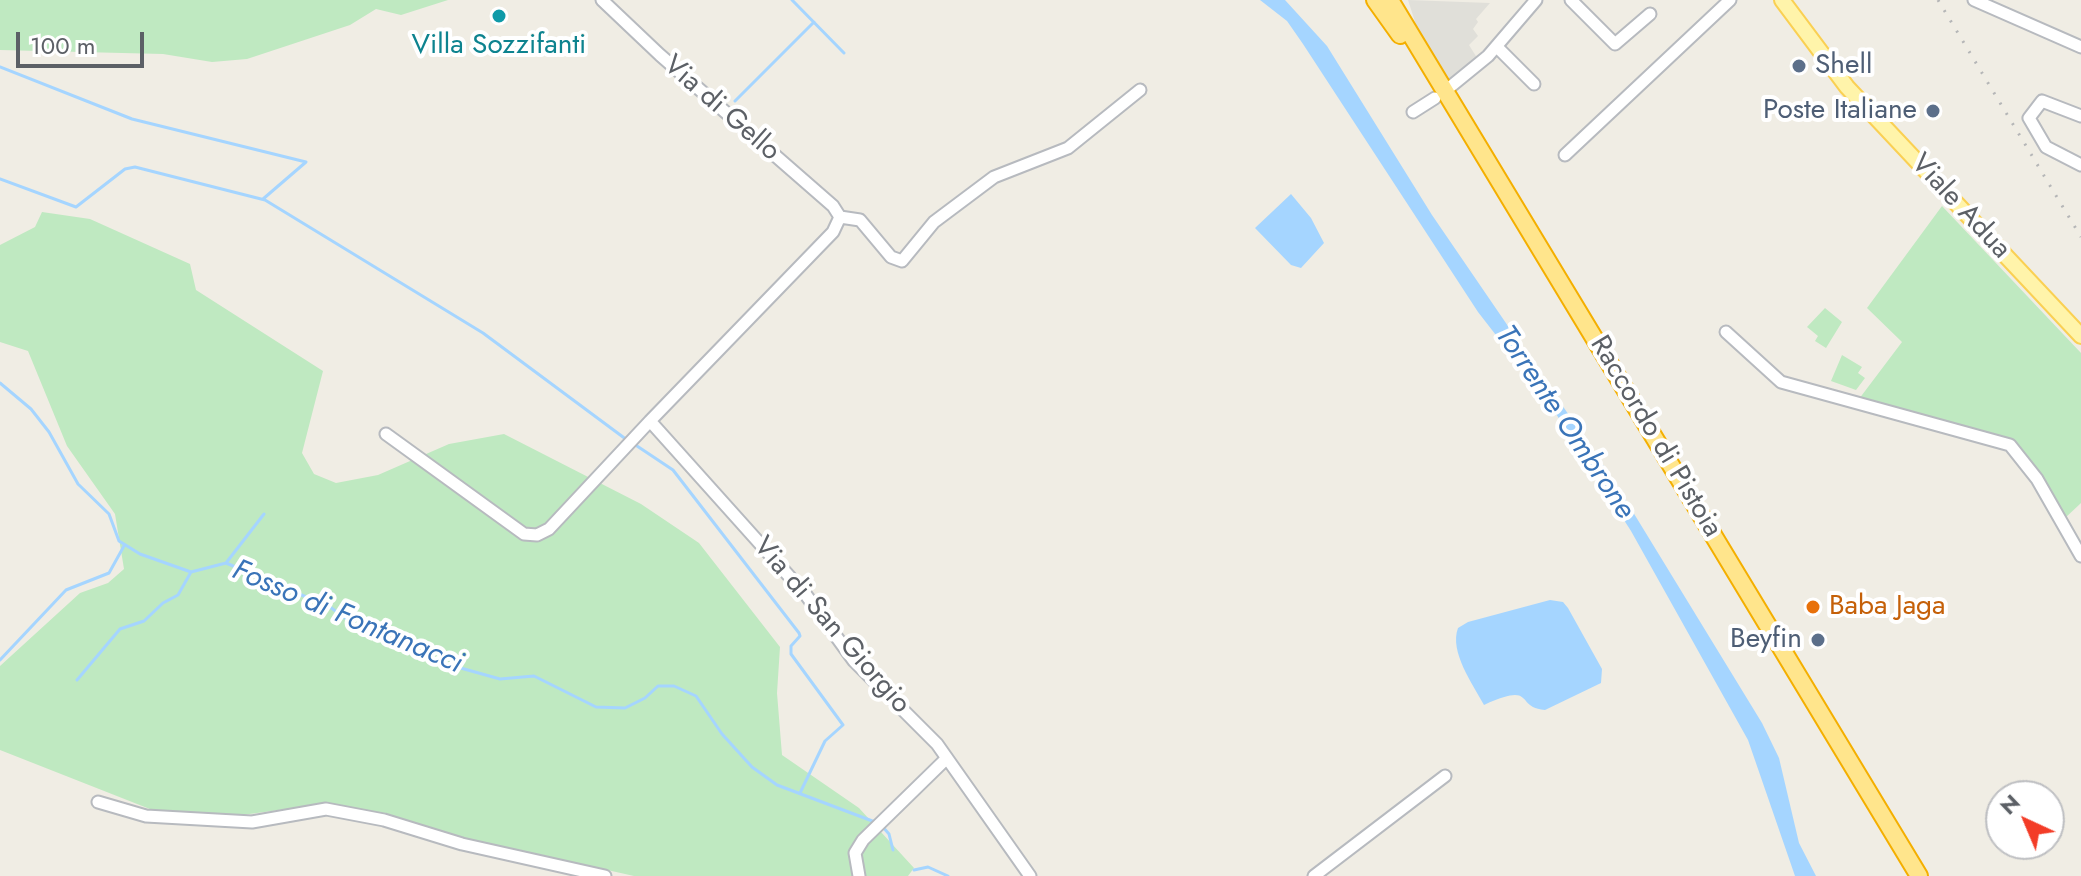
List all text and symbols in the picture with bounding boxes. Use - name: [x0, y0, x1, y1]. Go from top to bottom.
- marker: Villa Sozzifanti: [490, 7, 508, 25]
- scale bar: [20, 16, 148, 66]
- text: 100 m: [30, 28, 96, 63]
- place label: Villa Sozzifanti: [412, 29, 586, 63]
- street label: Via di Gello: [656, 49, 786, 169]
- place label: Shell: [1815, 49, 1872, 83]
- marker: Shell: [1790, 57, 1808, 75]
- place label: Poste Italiane: [1763, 94, 1917, 128]
- marker: Poste Italiane: [1924, 102, 1942, 120]
- street label: Viale Adua: [1903, 148, 2017, 266]
- water label: Torrente Ombrone: [1486, 320, 1642, 526]
- street label: Raccordo di Pistoia: [1582, 330, 1728, 544]
- street label: Via di San Giorgio: [745, 531, 917, 721]
- water label: Fosso di Fontanacci: [226, 553, 468, 683]
- place label: Baba Jaga: [1829, 590, 1946, 624]
- marker: Baba Jaga: [1804, 598, 1822, 616]
- place label: Beyfin: [1730, 623, 1802, 657]
- marker: Beyfin: [1809, 631, 1827, 649]
- north arrow: [1985, 780, 2065, 860]
- text: N: [1992, 787, 2027, 822]

